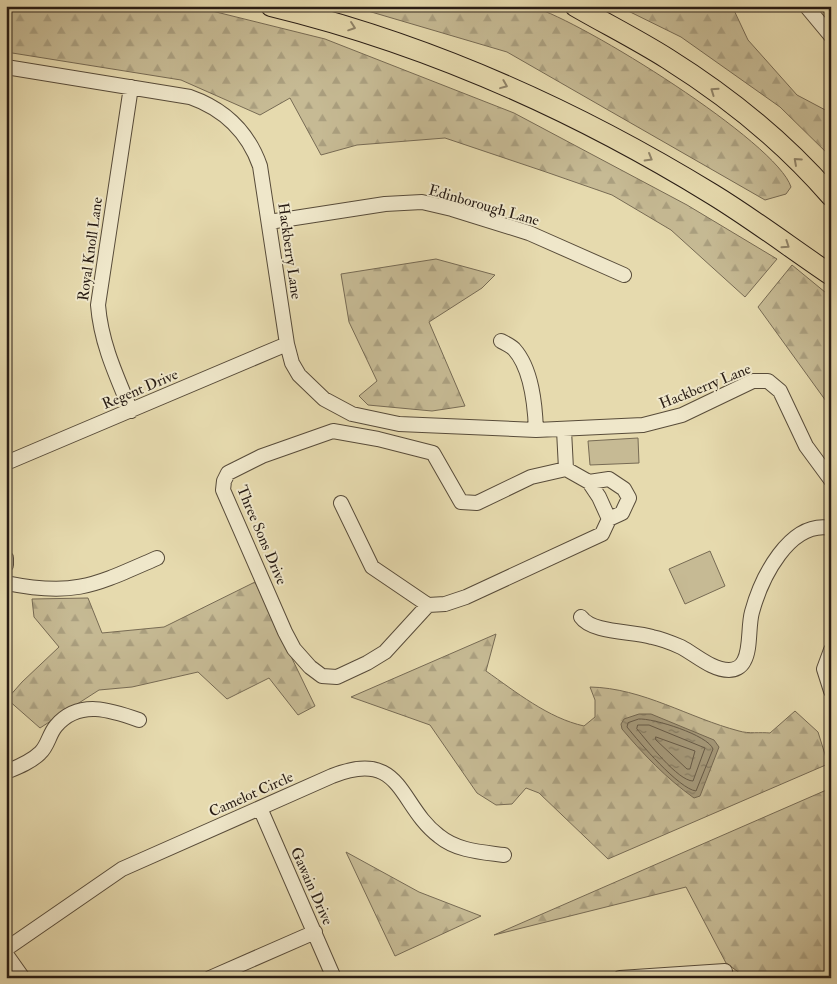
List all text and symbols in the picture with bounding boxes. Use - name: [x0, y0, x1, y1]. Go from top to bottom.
- one-way arrow: [348, 21, 356, 31]
- one-way arrow: [499, 78, 508, 89]
- one-way arrow: [710, 88, 720, 97]
- one-way arrow: [644, 152, 653, 162]
- one-way arrow: [793, 158, 802, 167]
- street label: Edinborough Lane: [426, 181, 541, 230]
- street label: Royal Knoll Lane: [74, 196, 107, 302]
- street label: Hackberry Lane: [273, 202, 306, 300]
- one-way arrow: [781, 239, 790, 248]
- street label: Hackberry Lane: [657, 359, 754, 413]
- street label: Regent Drive: [99, 365, 181, 414]
- street label: Three Sons Drive: [232, 483, 291, 588]
- street label: Camelot Circle: [206, 767, 296, 822]
- street label: Gawain Drive: [286, 844, 337, 928]

